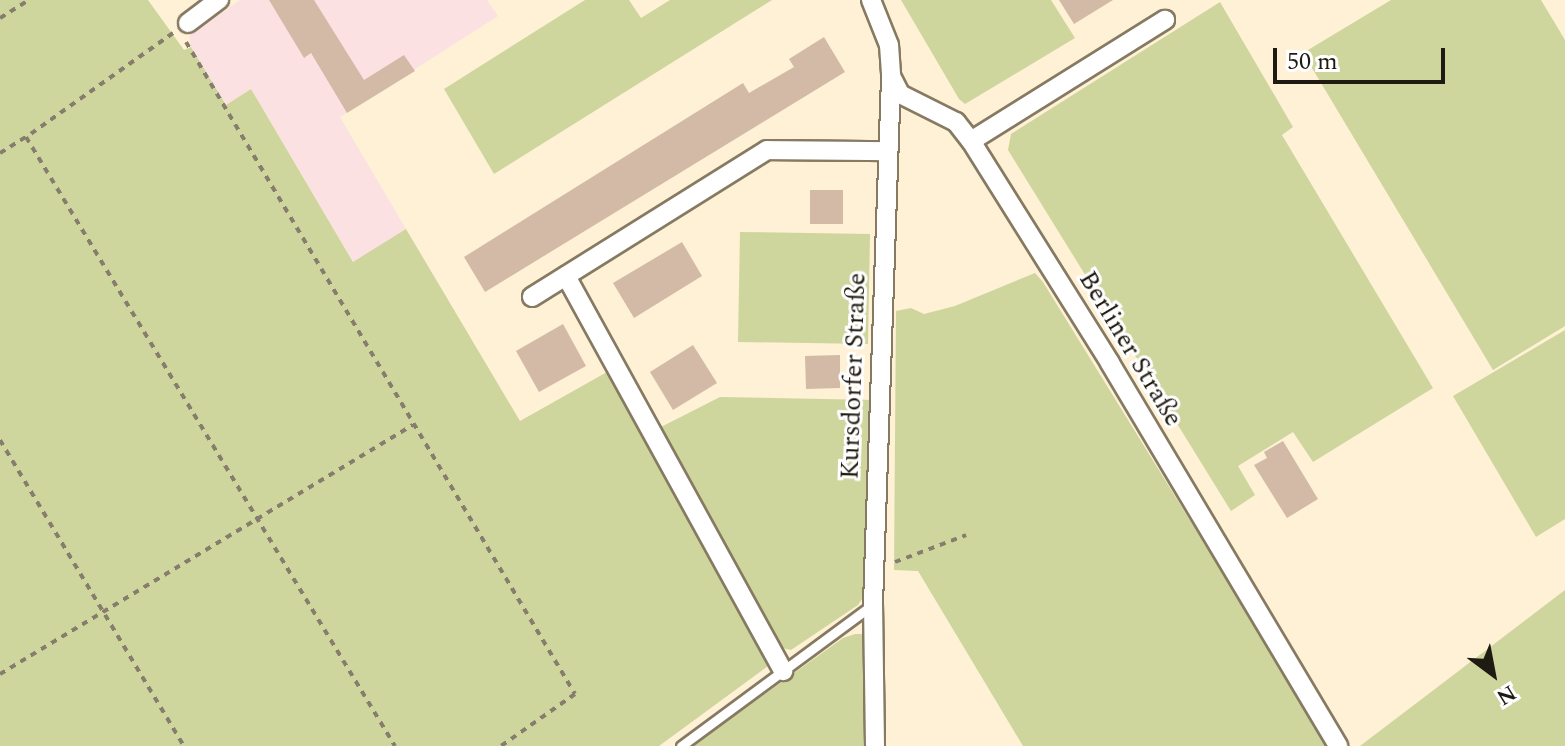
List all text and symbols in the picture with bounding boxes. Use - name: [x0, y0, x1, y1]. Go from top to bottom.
- scale bar: [1277, 32, 1449, 82]
- text: 50 m: [1287, 44, 1338, 80]
- street label: Berliner Straße: [1071, 266, 1189, 432]
- street label: Kursdorfer Straße: [835, 272, 873, 480]
- north arrow: [1453, 634, 1533, 714]
- text: N: [1490, 676, 1522, 714]

